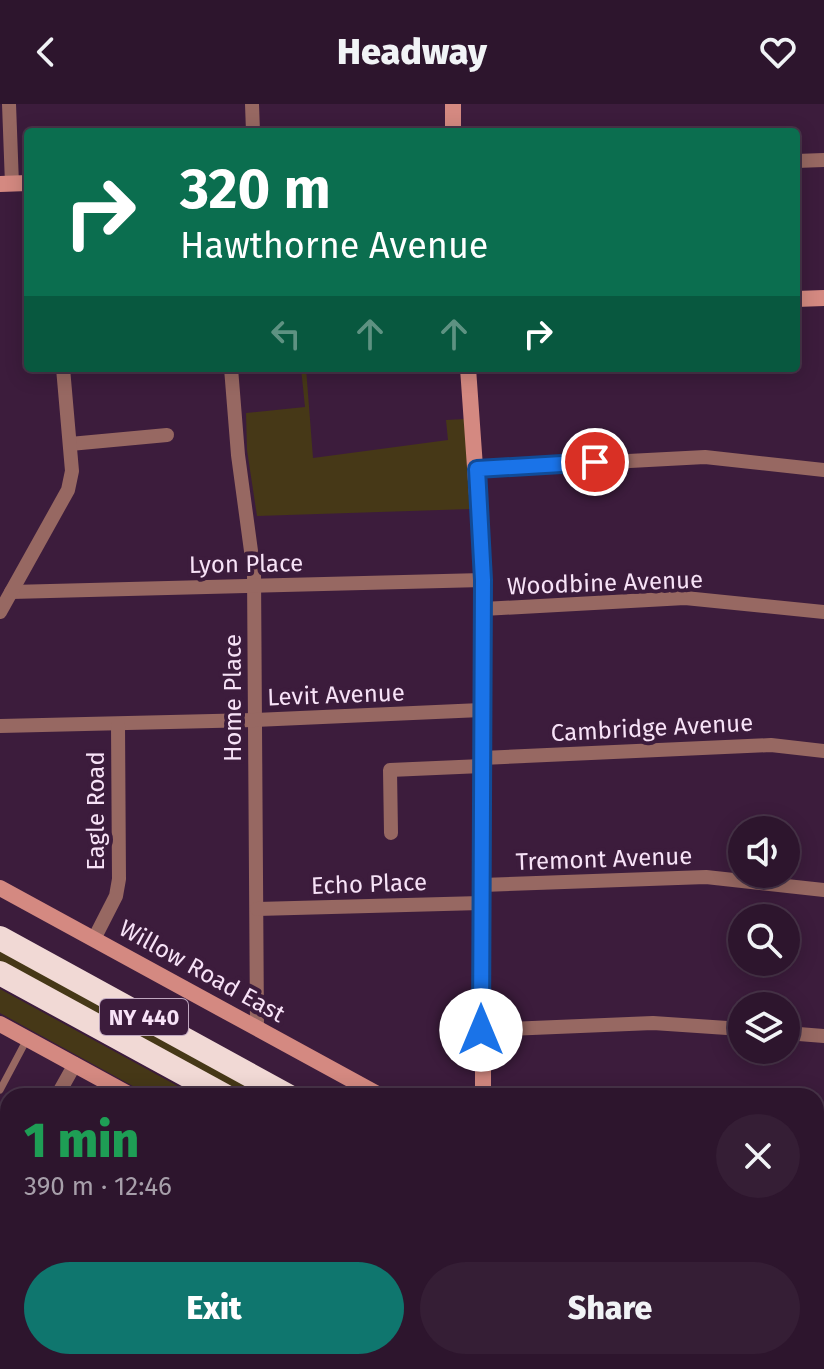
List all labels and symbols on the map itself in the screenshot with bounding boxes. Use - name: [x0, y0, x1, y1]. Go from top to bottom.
- pin: [561, 428, 629, 496]
- street label: Lyon Place: [189, 549, 303, 579]
- street label: Woodbine Avenue: [506, 566, 704, 600]
- street label: Home Place: [219, 634, 247, 762]
- street label: Levit Avenue: [267, 679, 405, 711]
- street label: Cambridge Avenue: [550, 709, 754, 747]
- street label: Eagle Road: [82, 751, 110, 871]
- street label: Tremont Avenue: [515, 842, 693, 876]
- street label: Echo Place: [311, 868, 427, 900]
- street label: Willow Road East: [114, 914, 290, 1028]
- position arrow: [439, 988, 523, 1072]
- road number: NY 440: [100, 999, 188, 1035]

